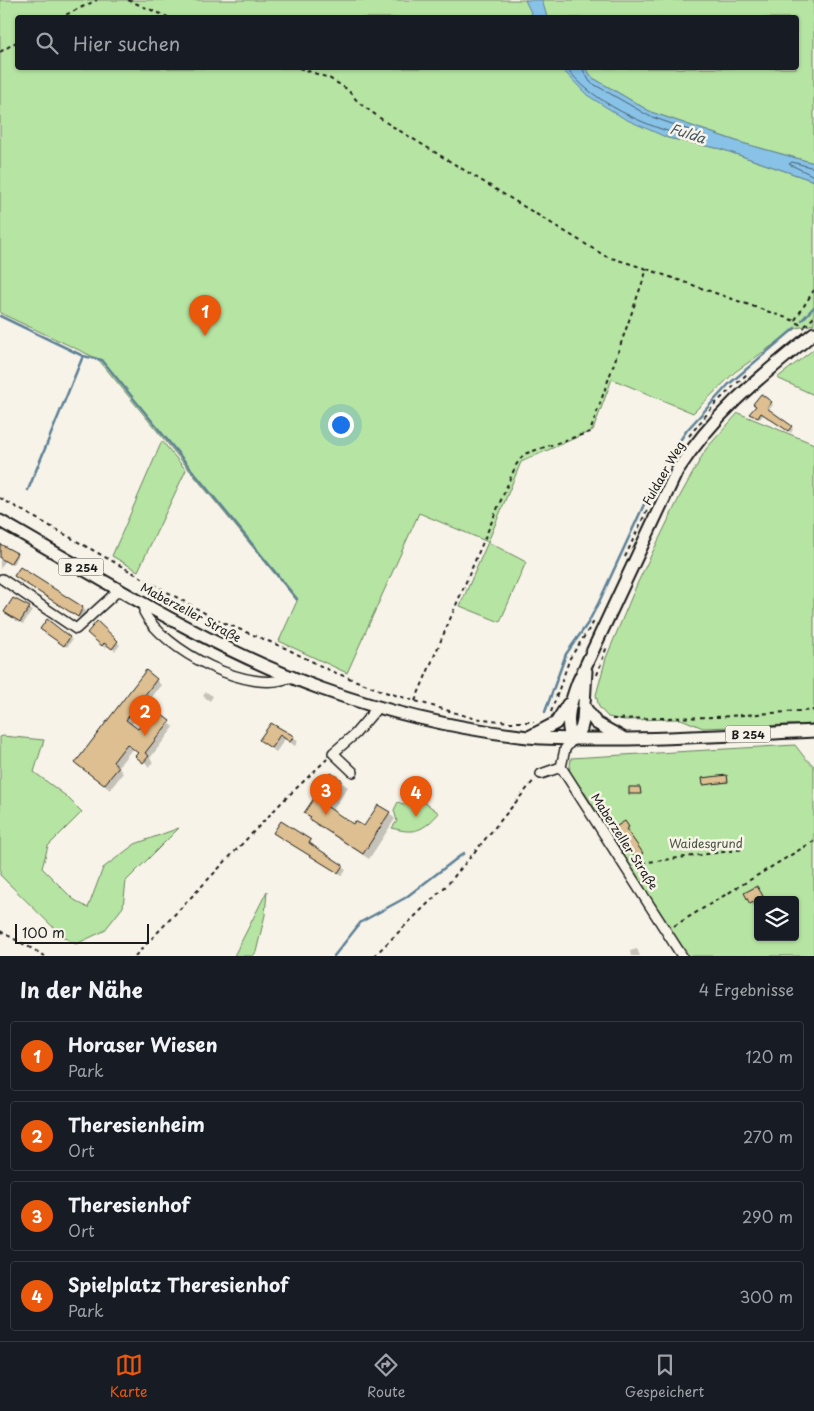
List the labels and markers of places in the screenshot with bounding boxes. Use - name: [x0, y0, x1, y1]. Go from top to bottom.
- pin: 1: [189, 295, 221, 336]
- pin: 2: [129, 695, 161, 736]
- pin: 3: [310, 774, 342, 815]
- pin: 4: [400, 776, 432, 817]

